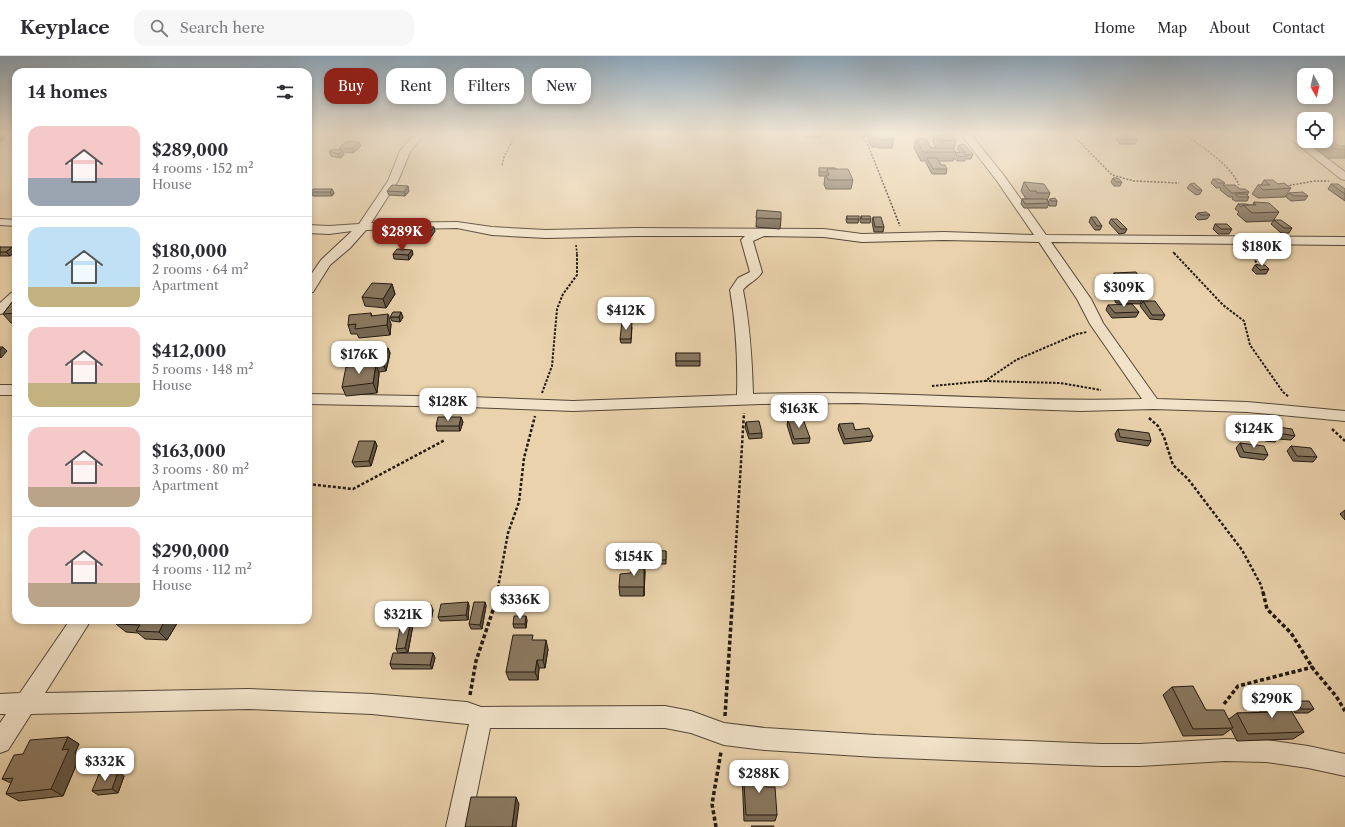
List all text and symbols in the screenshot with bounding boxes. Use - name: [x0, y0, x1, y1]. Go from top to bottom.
- search box: [134, 10, 414, 46]
- text: Keyplace: [20, 16, 110, 39]
- icon: search: [148, 17, 170, 39]
- text: Search here: [180, 18, 265, 37]
- text: Home: [1094, 19, 1135, 37]
- text: Map: [1157, 19, 1187, 37]
- text: About: [1209, 19, 1250, 37]
- text: Contact: [1272, 19, 1325, 37]
- chip: Buy: [324, 68, 378, 104]
- chip: Rent: [386, 68, 446, 104]
- chip: Filters: [454, 68, 524, 104]
- chip: New: [532, 68, 591, 104]
- north arrow: [1297, 68, 1333, 104]
- map controls: [1297, 68, 1333, 148]
- icon: filters: [274, 81, 296, 103]
- text: 14 homes: [28, 82, 107, 102]
- button: locate: [1297, 112, 1333, 148]
- text: $289,000: [152, 140, 228, 160]
- icon: home: [60, 142, 108, 190]
- text: 4 rooms · 152 m²: [152, 160, 253, 176]
- text: House: [152, 176, 192, 192]
- pin: $289K: [374, 218, 430, 252]
- text: $289K: [381, 223, 423, 239]
- pin: $180K: [1234, 233, 1290, 267]
- text: $180K: [1242, 238, 1282, 254]
- text: $180,000: [152, 241, 227, 261]
- icon: home: [60, 243, 108, 291]
- text: 2 rooms · 64 m²: [152, 261, 249, 277]
- pin: $309K: [1096, 274, 1152, 308]
- text: Apartment: [152, 277, 219, 293]
- text: $309K: [1103, 279, 1145, 295]
- pin: $412K: [598, 297, 654, 331]
- text: $412K: [607, 302, 645, 318]
- text: $412,000: [152, 341, 226, 361]
- pin: $176K: [331, 341, 387, 375]
- icon: home: [60, 343, 108, 391]
- text: $176K: [340, 346, 378, 362]
- text: 5 rooms · 148 m²: [152, 361, 254, 377]
- text: House: [152, 377, 192, 393]
- pin: $128K: [420, 388, 476, 422]
- text: $128K: [428, 393, 468, 409]
- pin: $163K: [771, 395, 827, 429]
- text: $163K: [780, 400, 818, 416]
- pin: $124K: [1226, 415, 1282, 449]
- text: $124K: [1235, 420, 1273, 436]
- text: $163,000: [152, 441, 226, 461]
- icon: home: [60, 443, 108, 491]
- text: 3 rooms · 80 m²: [152, 461, 249, 477]
- text: Apartment: [152, 477, 219, 493]
- text: $290,000: [152, 541, 229, 561]
- icon: home: [60, 543, 108, 591]
- pin: $154K: [606, 543, 662, 577]
- text: $154K: [615, 548, 653, 564]
- text: 4 rooms · 112 m²: [152, 561, 252, 577]
- text: House: [152, 577, 192, 593]
- pin: $336K: [492, 586, 548, 620]
- text: $336K: [500, 591, 540, 607]
- pin: $321K: [375, 601, 431, 635]
- text: $321K: [384, 606, 422, 622]
- pin: $290K: [1244, 685, 1300, 719]
- text: $290K: [1251, 690, 1293, 706]
- pin: $332K: [77, 748, 133, 782]
- text: $332K: [85, 753, 125, 769]
- pin: $288K: [731, 760, 787, 794]
- text: $288K: [738, 765, 780, 781]

